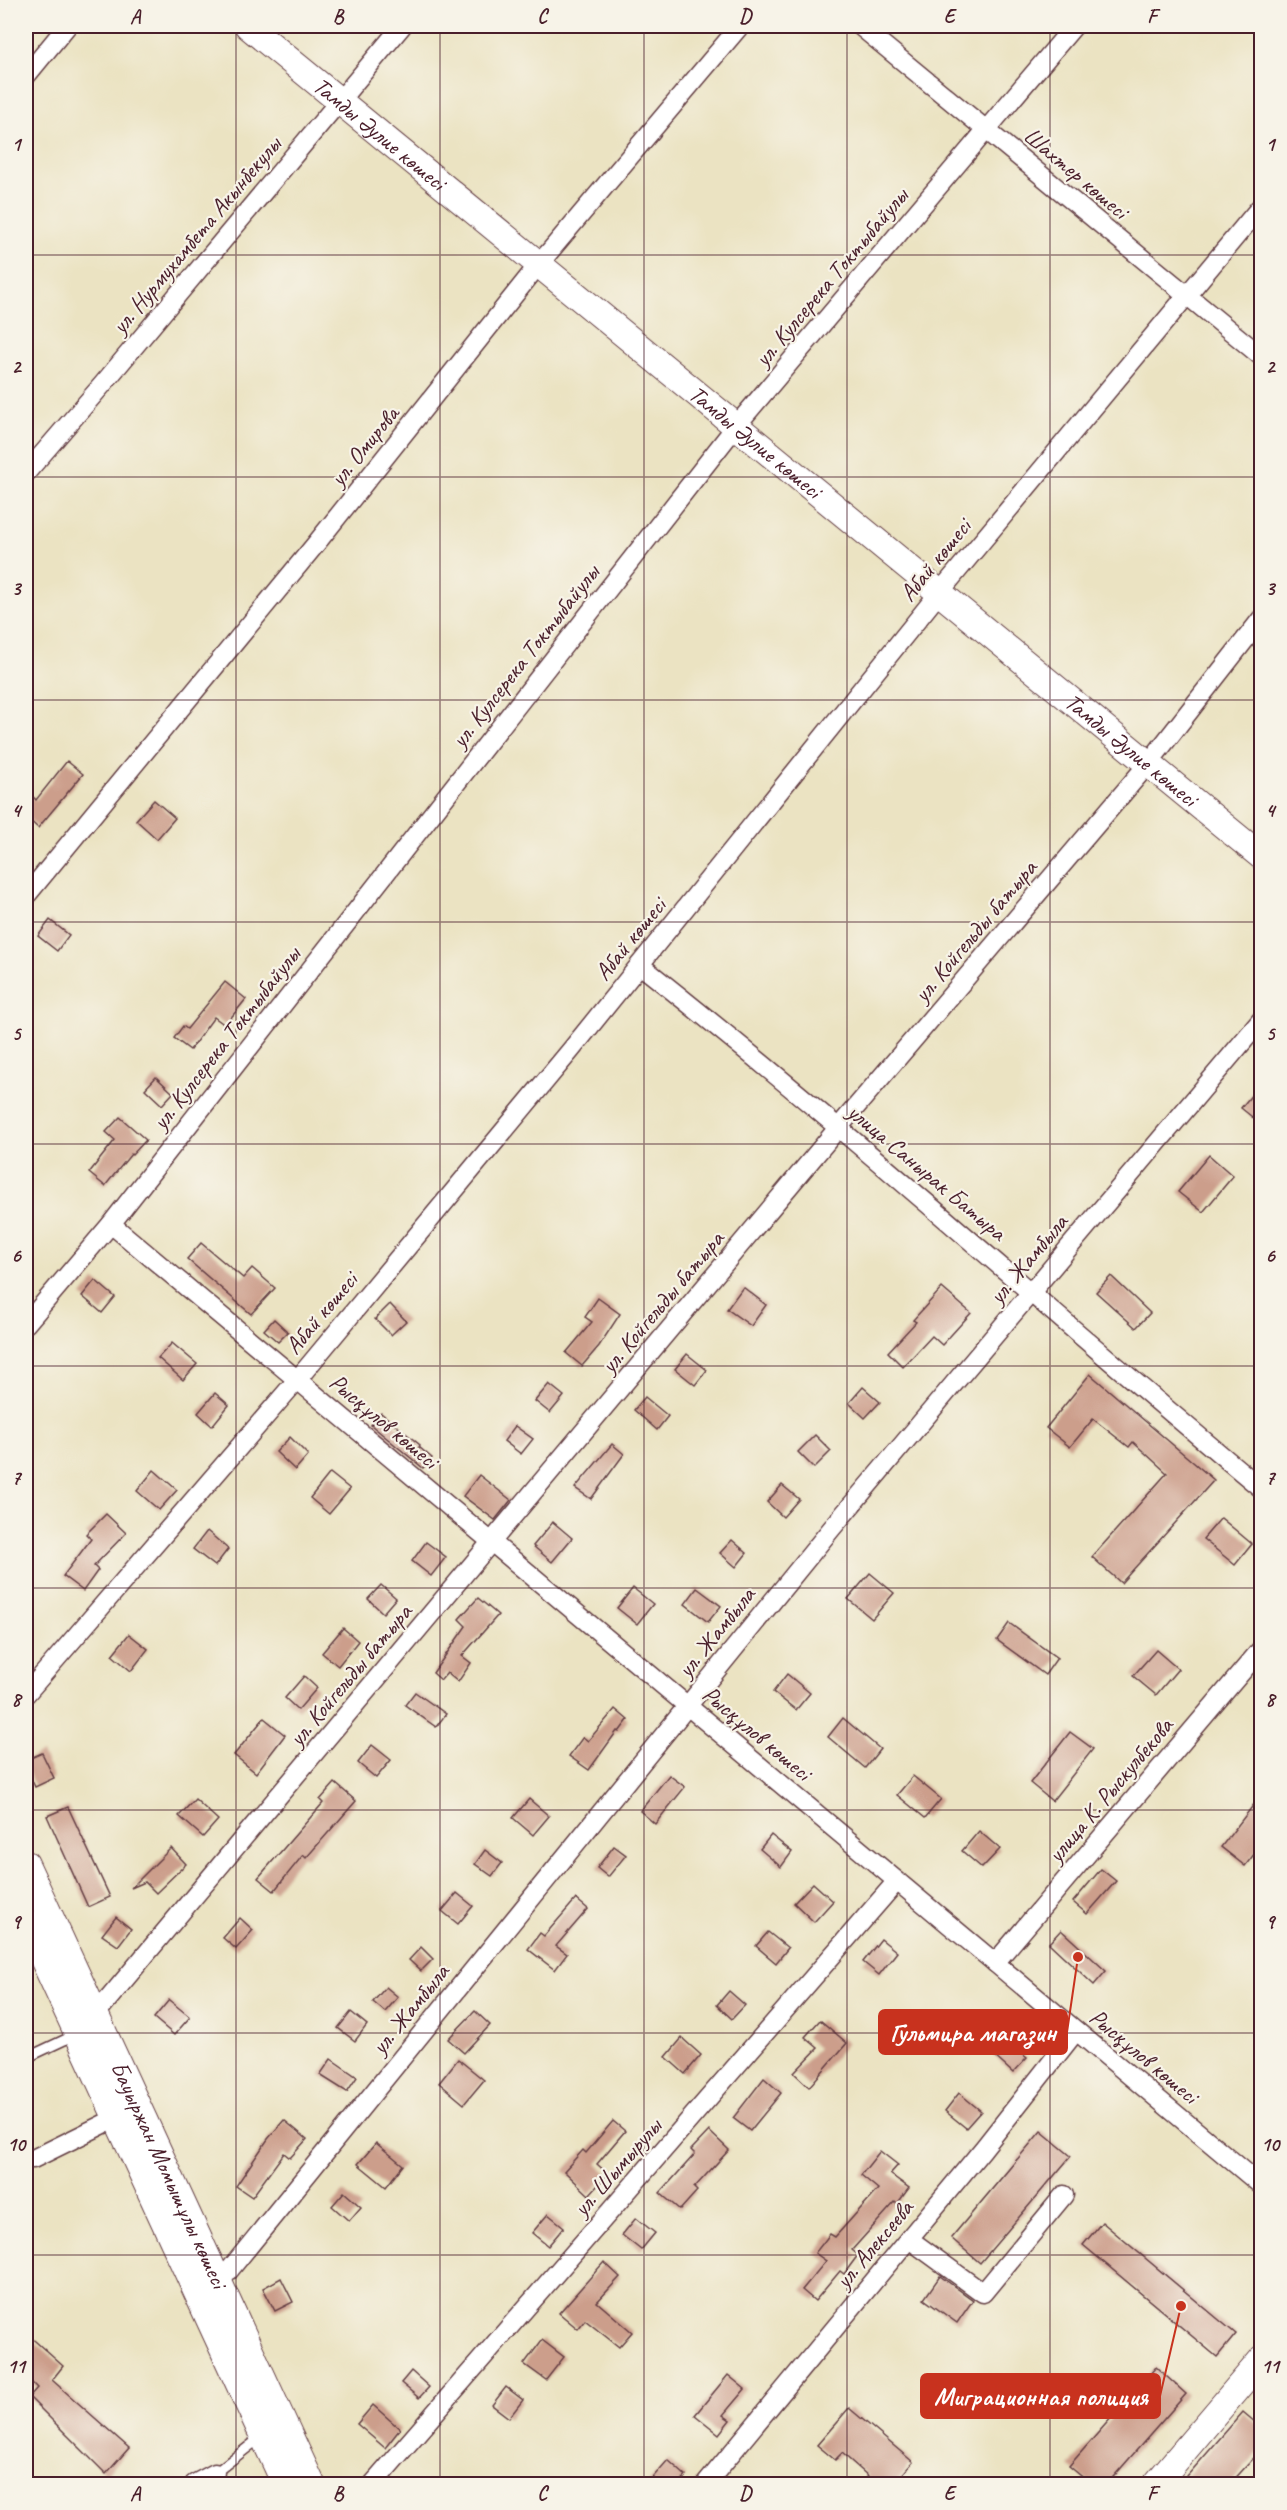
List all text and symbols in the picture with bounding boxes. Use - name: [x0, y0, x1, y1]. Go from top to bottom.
- text: A: [130, 4, 142, 29]
- text: B: [333, 4, 345, 29]
- text: C: [537, 4, 549, 29]
- text: D: [739, 4, 753, 29]
- text: E: [944, 4, 958, 29]
- text: F: [1147, 4, 1161, 29]
- street label: Тамды Әулие көшесі: [307, 71, 454, 199]
- street label: Шахтер көшесі: [1017, 120, 1136, 227]
- street label: ул. Нурмухамбета Акынбекулы: [103, 128, 289, 341]
- text: 1: [12, 132, 23, 157]
- text: 1: [1266, 132, 1277, 157]
- street label: ул. Кулсерека Токтыбайулы: [746, 180, 916, 374]
- text: 2: [12, 354, 23, 379]
- text: 2: [1266, 354, 1277, 379]
- street label: Тамды Әулие көшесі: [683, 379, 830, 507]
- street label: ул. Омирова: [321, 398, 407, 494]
- street label: Абай көшесі: [893, 511, 979, 607]
- street label: ул. Кулсерека Токтыбайулы: [443, 557, 607, 755]
- text: 3: [12, 576, 23, 601]
- text: 3: [1266, 576, 1277, 601]
- street label: Тамды Әулие көшесі: [1059, 687, 1206, 815]
- text: 4: [12, 798, 24, 823]
- text: 4: [1266, 798, 1278, 823]
- street label: ул. Койгельды батыра: [905, 852, 1044, 1010]
- street label: Абай көшесі: [588, 890, 674, 986]
- street label: ул. Кулсерека Токтыбайулы: [144, 939, 308, 1137]
- text: 5: [12, 1021, 23, 1046]
- text: 5: [1266, 1021, 1277, 1046]
- street label: улица Санырак Батыра: [840, 1096, 1014, 1248]
- street label: ул. Жамбыла: [981, 1207, 1075, 1312]
- street label: ул. Койгельды батыра: [592, 1223, 731, 1381]
- text: 6: [11, 1243, 22, 1268]
- text: 6: [1265, 1243, 1276, 1268]
- street label: Абай көшесі: [278, 1264, 366, 1360]
- street label: Рысқұлов көшесі: [323, 1367, 446, 1477]
- text: 7: [12, 1465, 23, 1490]
- text: 7: [1266, 1465, 1277, 1490]
- street label: ул. Жамбыла: [669, 1579, 763, 1685]
- street label: ул. Койгельды батыра: [280, 1596, 419, 1754]
- street label: Рысқұлов көшесі: [696, 1679, 819, 1789]
- text: 8: [12, 1687, 24, 1712]
- text: 8: [1266, 1687, 1278, 1712]
- street label: улица К. Рыскулбекова: [1039, 1710, 1180, 1870]
- text: 9: [12, 1909, 23, 1934]
- text: 9: [1266, 1909, 1277, 1934]
- street label: ул. Жамбыла: [363, 1956, 457, 2062]
- street label: Рысқұлов көшесі: [1083, 2002, 1206, 2112]
- callout: Гульмира магазин: [879, 2010, 1067, 2054]
- text: Гульмира магазин: [890, 2016, 1057, 2049]
- street label: Бауыржан Момышұлы көшесі: [104, 2056, 236, 2295]
- street label: ул. Шымырулы: [565, 2110, 669, 2224]
- text: 10: [7, 2132, 27, 2157]
- text: 10: [1261, 2132, 1281, 2157]
- street label: ул. Алексеева: [827, 2192, 921, 2296]
- text: 11: [7, 2354, 27, 2379]
- text: 11: [1261, 2354, 1281, 2379]
- callout: Миграционная полиция: [921, 2374, 1160, 2418]
- text: Миграционная полиция: [934, 2380, 1149, 2413]
- text: A: [130, 2481, 142, 2506]
- text: B: [333, 2481, 345, 2506]
- text: C: [537, 2481, 549, 2506]
- text: D: [739, 2481, 753, 2506]
- text: E: [944, 2481, 958, 2506]
- text: F: [1147, 2481, 1161, 2506]

